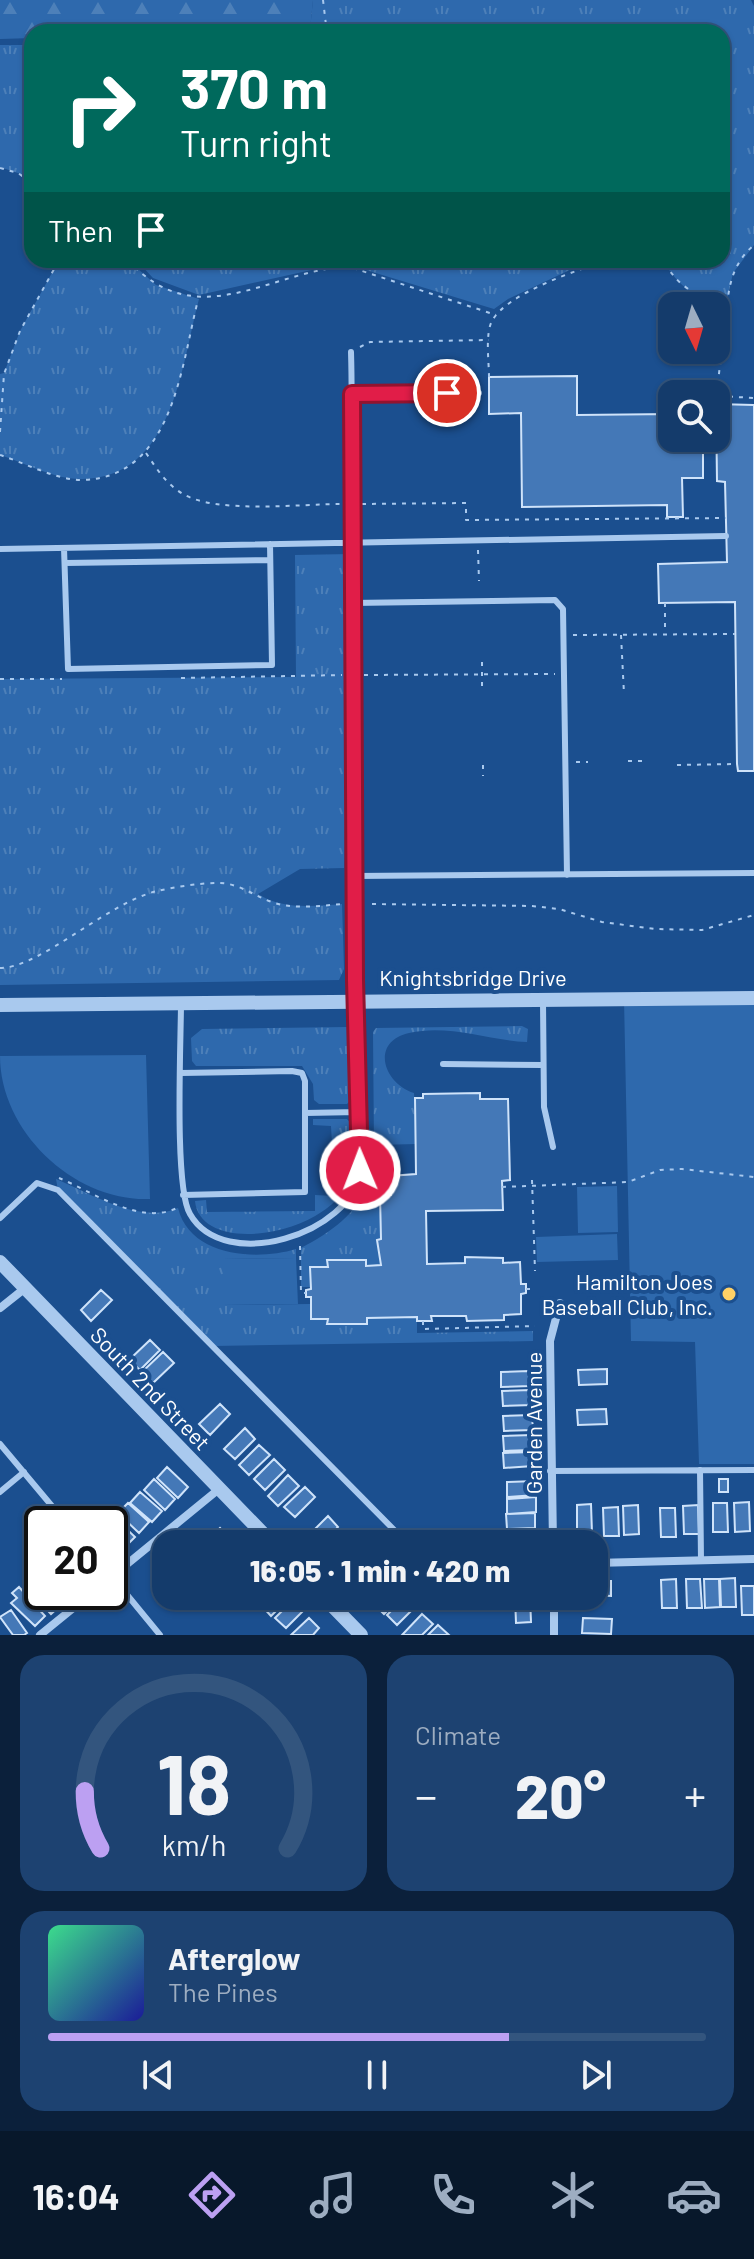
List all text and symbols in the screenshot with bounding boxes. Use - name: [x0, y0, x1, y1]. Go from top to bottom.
- text: 370 m: [180, 53, 328, 120]
- icon: right: [48, 56, 152, 160]
- text: Turn right: [180, 121, 332, 164]
- icon: arrive: [129, 208, 173, 252]
- text: Then: [48, 212, 113, 248]
- north arrow: [658, 292, 730, 364]
- map controls: [658, 292, 730, 452]
- pin: [413, 359, 481, 427]
- icon: arrive: [425, 371, 469, 415]
- button: search: [658, 380, 730, 452]
- street label: Knightsbridge Drive: [379, 964, 567, 990]
- position arrow: [318, 1128, 402, 1212]
- place label: Hamilton Joes Baseball Club, Inc.: [542, 1268, 713, 1319]
- marker: Hamilton Joes Baseball Club, Inc.: [720, 1285, 738, 1303]
- street label: South 2nd Street: [86, 1321, 216, 1455]
- street label: Garden Avenue: [520, 1352, 546, 1494]
- speed limit sign: 20: [24, 1506, 128, 1610]
- text: 16:05 · 1 min · 420 m: [250, 1552, 510, 1588]
- text: Climate: [415, 1719, 501, 1750]
- text: 18: [156, 1732, 231, 1832]
- text: 20°: [515, 1759, 606, 1831]
- text: −: [415, 1768, 437, 1821]
- text: +: [684, 1768, 706, 1821]
- text: km/h: [161, 1827, 226, 1862]
- text: Afterglow: [168, 1940, 301, 1976]
- text: The Pines: [168, 1976, 278, 2007]
- icon: previous: [136, 2053, 180, 2097]
- icon: pause: [355, 2053, 399, 2097]
- icon: next: [574, 2053, 618, 2097]
- icon: directions: [184, 2167, 240, 2223]
- icon: music: [305, 2167, 361, 2223]
- icon: phone: [425, 2167, 481, 2223]
- icon: climate: [545, 2167, 601, 2223]
- icon: car: [666, 2167, 722, 2223]
- text: 16:04: [32, 2174, 120, 2217]

